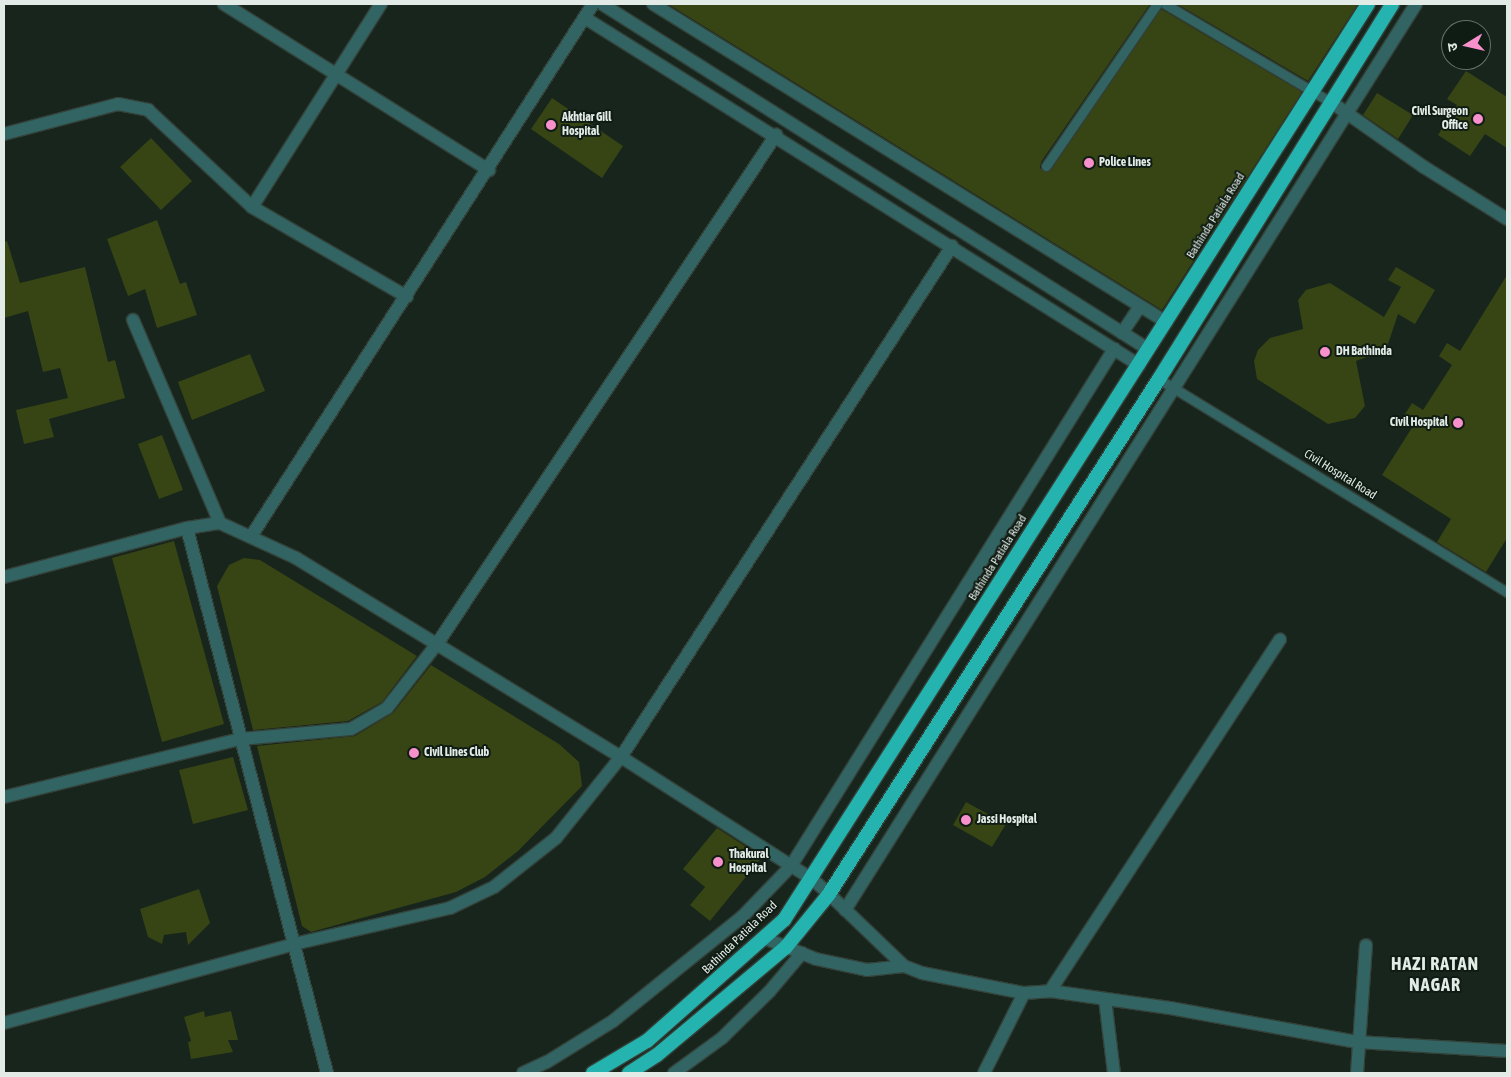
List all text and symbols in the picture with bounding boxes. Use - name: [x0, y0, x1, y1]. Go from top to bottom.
- north arrow: [1441, 20, 1491, 70]
- text: उ: [1444, 42, 1461, 53]
- place label: Civil Surgeon Office: [1412, 105, 1468, 133]
- place label: Akhtiar Gill Hospital: [562, 111, 611, 139]
- marker: Civil Surgeon Office: [1472, 113, 1484, 125]
- marker: Akhtiar Gill Hospital: [544, 118, 558, 132]
- place label: Police Lines: [1099, 156, 1151, 170]
- marker: Police Lines: [1083, 157, 1095, 169]
- street label: Bathinda Patiala Road: [1184, 170, 1248, 262]
- marker: DH Bathinda: [1318, 345, 1332, 359]
- place label: DH Bathinda: [1336, 345, 1392, 359]
- place label: Civil Hospital: [1390, 416, 1448, 430]
- marker: Civil Hospital: [1452, 417, 1464, 429]
- street label: Civil Hospital Road: [1301, 447, 1379, 503]
- street label: Bathinda Patiala Road: [966, 512, 1030, 604]
- place label: Civil Lines Club: [424, 746, 489, 760]
- marker: Civil Lines Club: [408, 747, 420, 759]
- marker: Jassi Hospital: [959, 813, 973, 827]
- place label: Jassi Hospital: [977, 813, 1037, 827]
- place label: Thakural Hospital: [729, 848, 769, 876]
- marker: Thakural Hospital: [711, 855, 725, 869]
- street label: Bathinda Patiala Road: [700, 899, 780, 977]
- district label: HAZI RATAN NAGAR: [1390, 954, 1480, 996]

